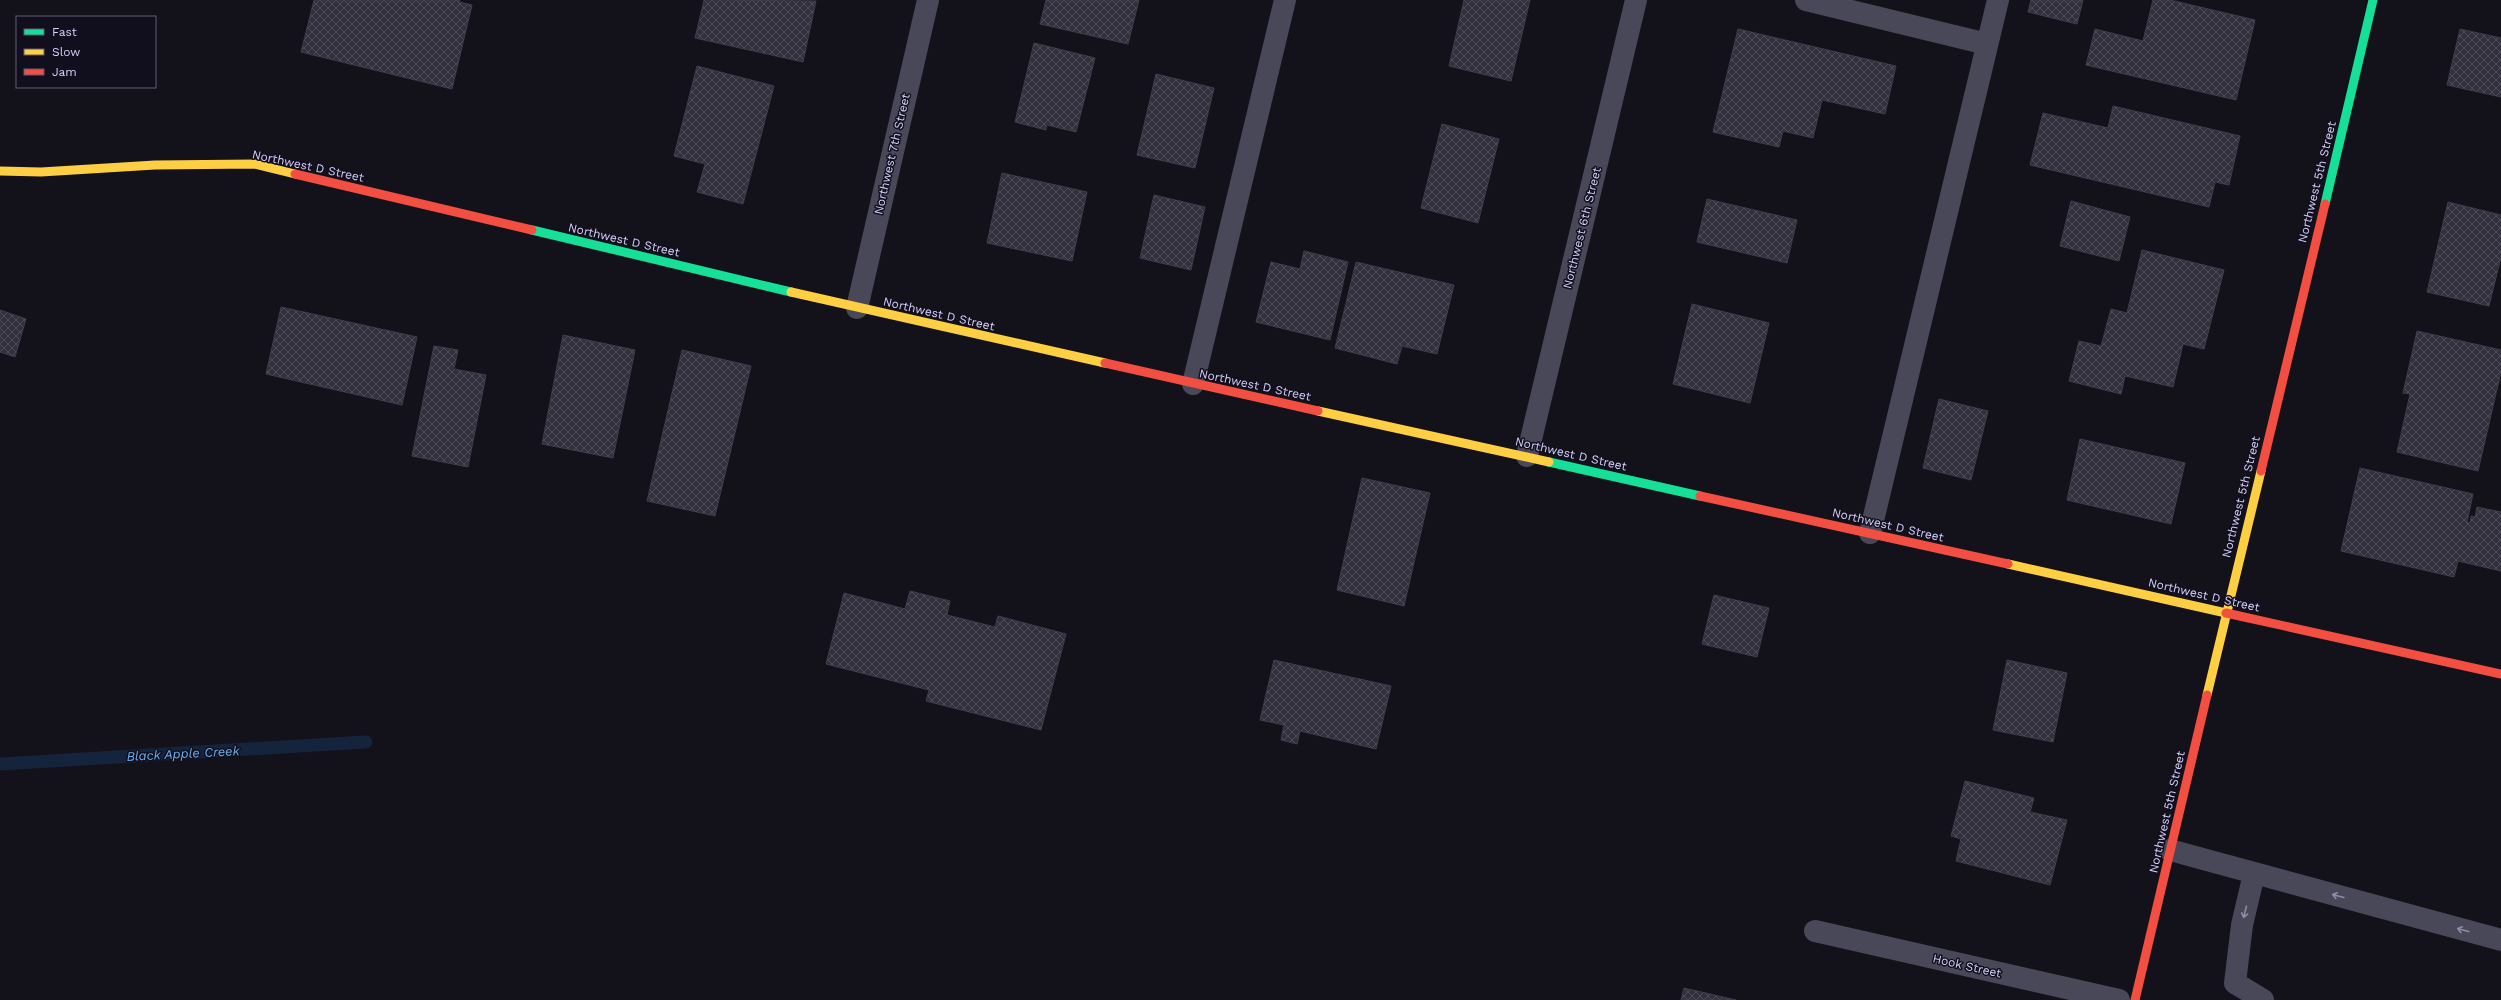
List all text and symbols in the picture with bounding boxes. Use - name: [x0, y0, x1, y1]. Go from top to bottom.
- legend: [16, 16, 156, 88]
- text: Fast: [52, 25, 77, 39]
- text: Slow: [52, 45, 80, 59]
- text: Jam: [52, 65, 77, 79]
- street label: Northwest 7th Street: [871, 92, 913, 216]
- street label: Northwest 5th Street: [2295, 120, 2339, 244]
- street label: Northwest D Street: [251, 147, 365, 185]
- street label: Northwest 6th Street: [1560, 166, 1604, 290]
- street label: Northwest D Street: [567, 220, 681, 260]
- street label: Northwest D Street: [882, 294, 996, 334]
- street label: Northwest D Street: [1198, 366, 1312, 404]
- street label: Northwest D Street: [1514, 434, 1628, 474]
- street label: Northwest 5th Street: [2219, 435, 2263, 559]
- street label: Northwest D Street: [1831, 505, 1945, 545]
- street label: Northwest D Street: [2147, 575, 2261, 615]
- water label: Black Apple Creek: [126, 743, 241, 764]
- street label: Northwest 5th Street: [2146, 750, 2188, 874]
- one-way arrow: [2332, 892, 2345, 899]
- one-way arrow: [2241, 905, 2248, 918]
- one-way arrow: [2457, 926, 2470, 933]
- street label: Hook Street: [1931, 951, 2003, 981]

